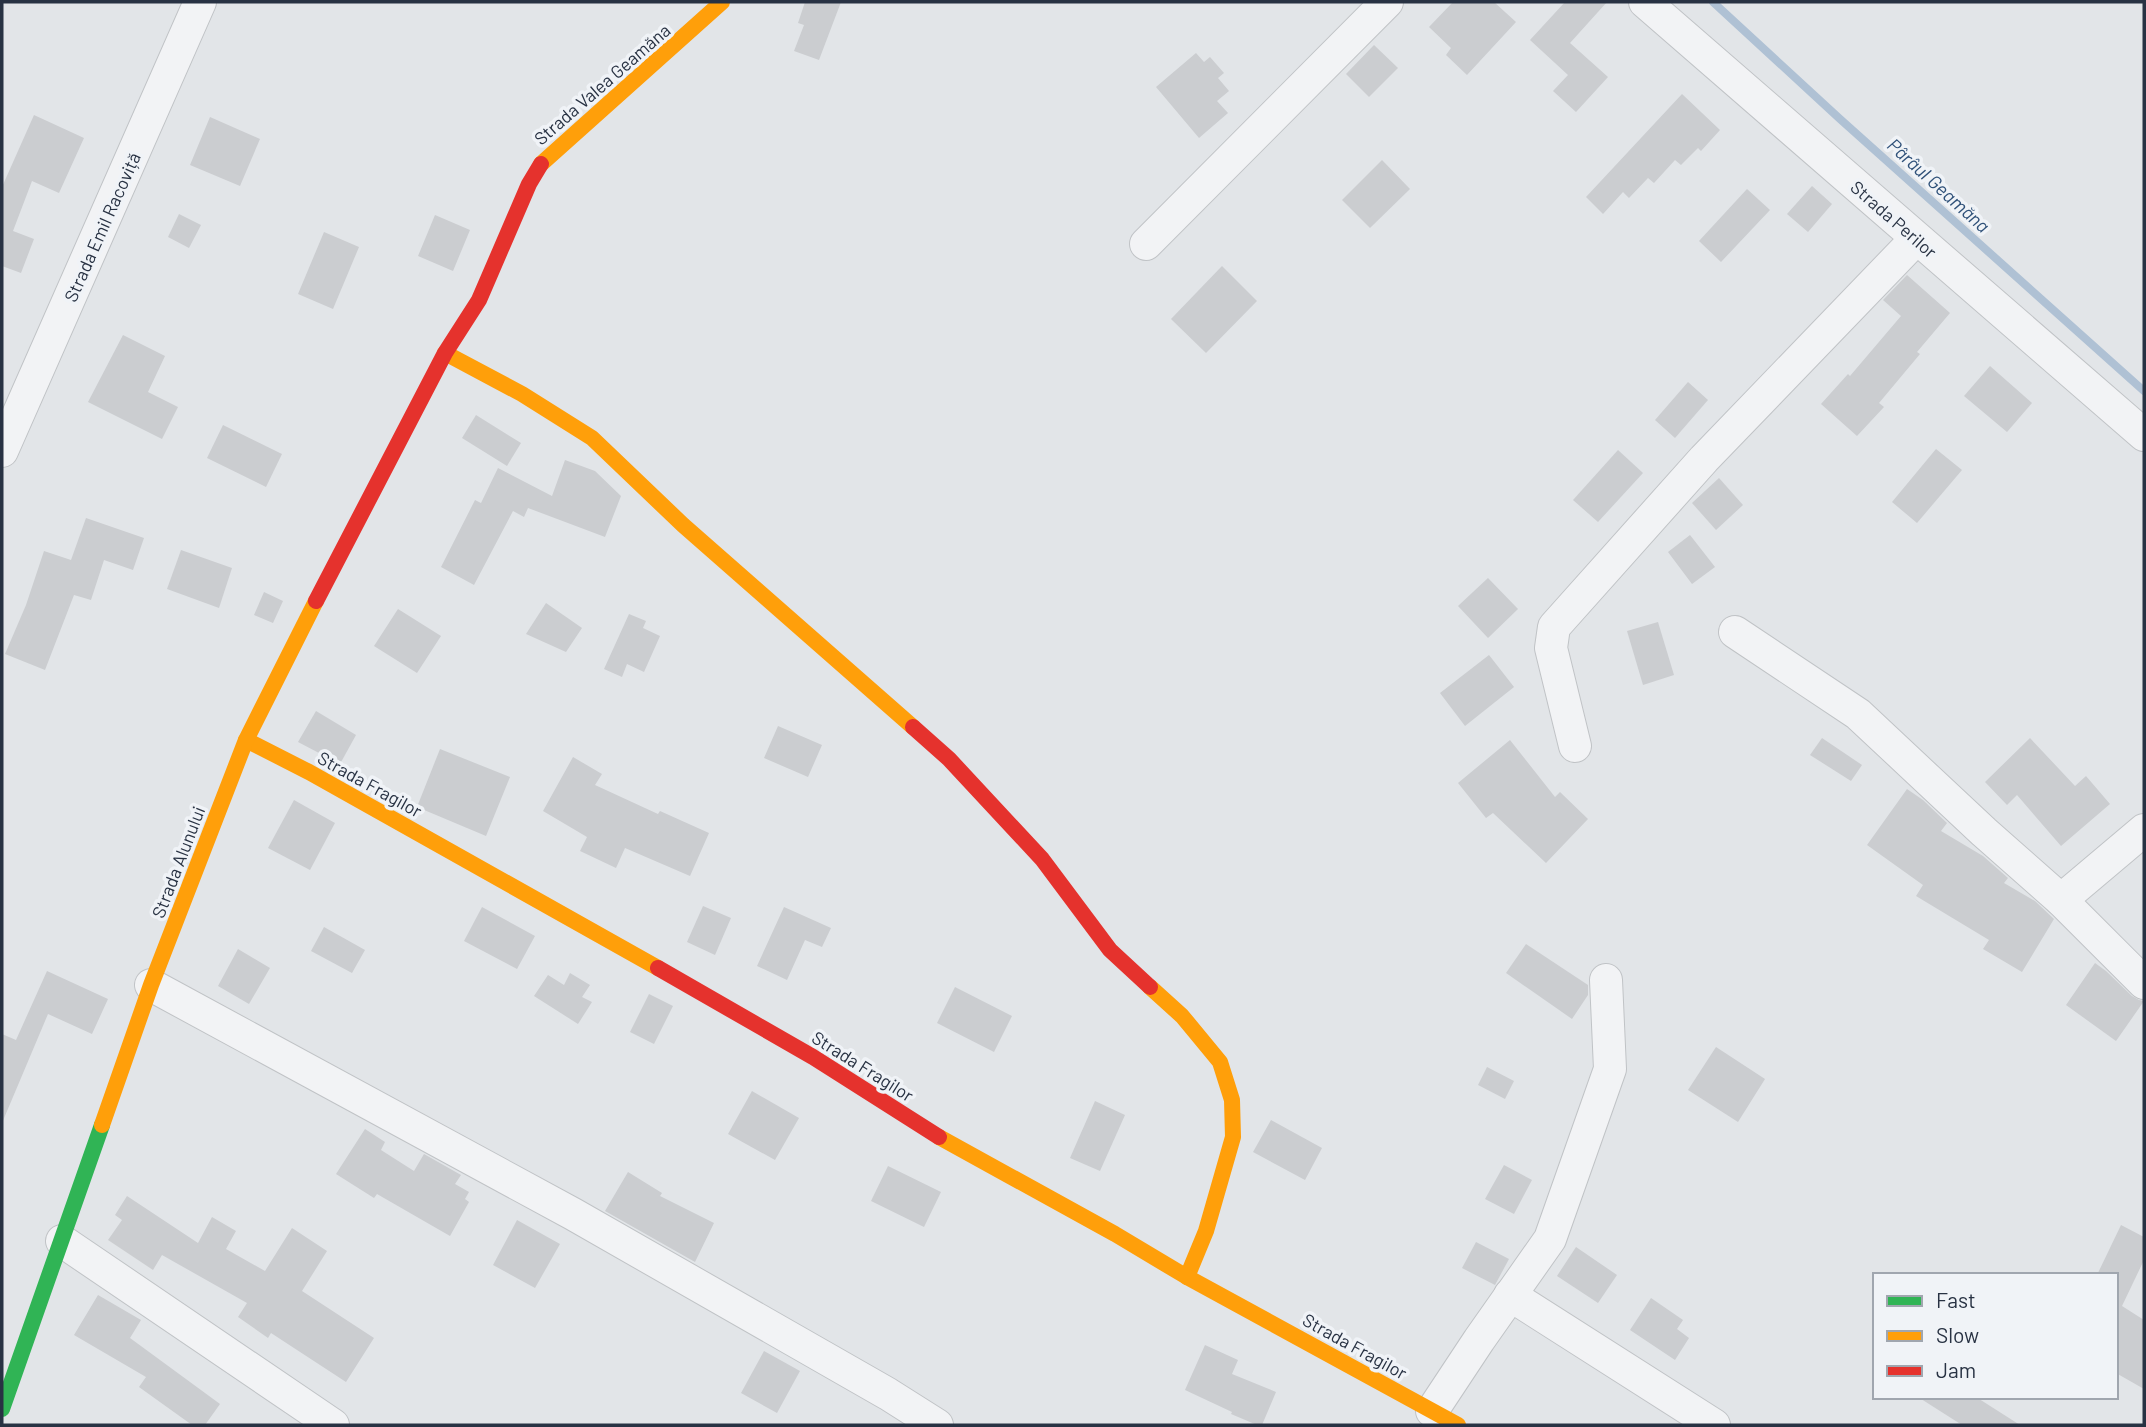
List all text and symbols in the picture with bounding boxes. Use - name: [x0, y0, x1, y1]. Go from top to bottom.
- street label: Strada Valea Geamăna: [529, 19, 675, 149]
- water label: Pârâul Geamăna: [1883, 133, 1995, 237]
- street label: Strada Emil Racoviță: [59, 149, 145, 305]
- street label: Strada Perilor: [1846, 176, 1942, 263]
- street label: Strada Fragilor: [314, 746, 426, 822]
- street label: Strada Alunului: [147, 803, 209, 921]
- street label: Strada Fragilor: [808, 1026, 918, 1106]
- legend: [1873, 1273, 2118, 1399]
- text: Fast: [1936, 1287, 1976, 1312]
- street label: Strada Fragilor: [1299, 1308, 1411, 1384]
- text: Slow: [1936, 1322, 1979, 1347]
- text: Jam: [1936, 1357, 1976, 1382]

